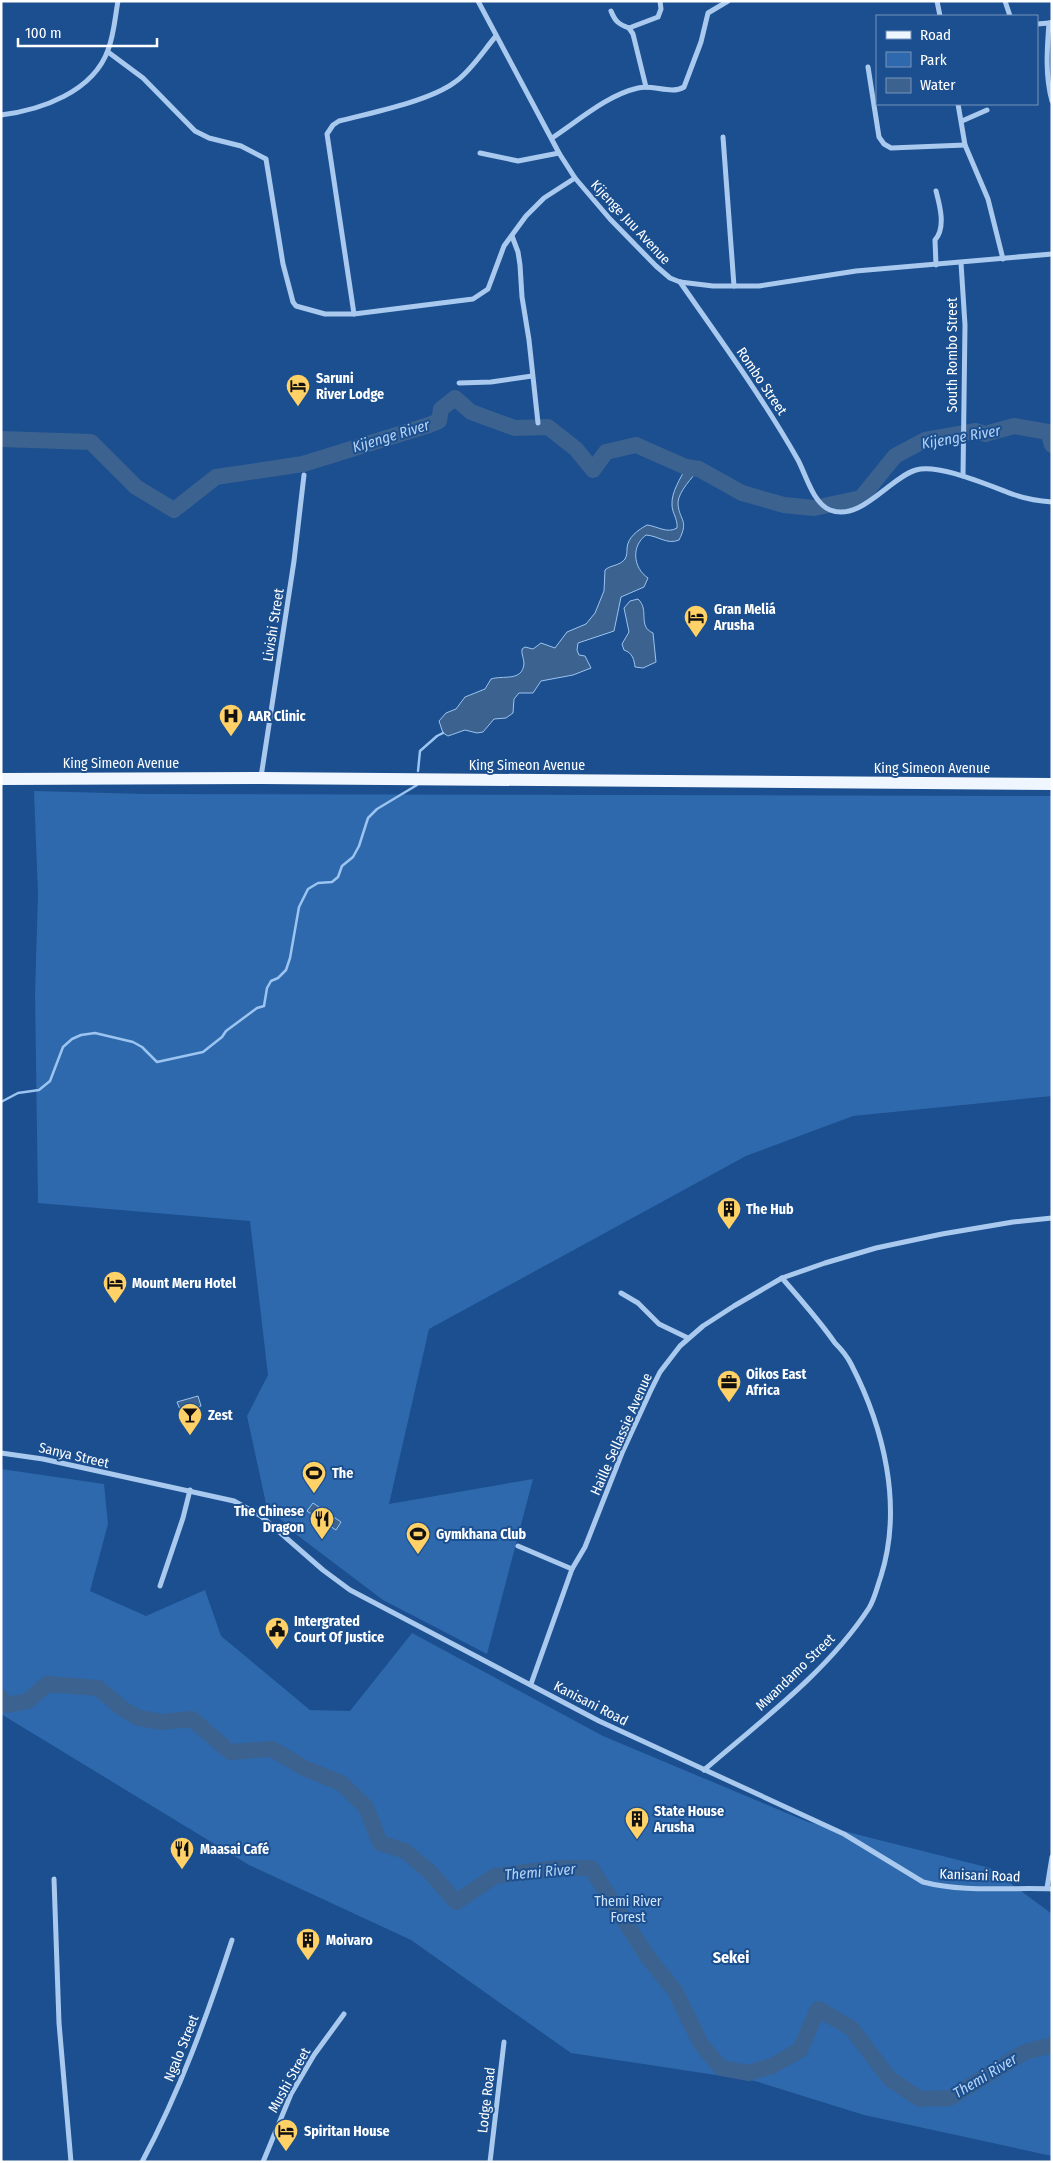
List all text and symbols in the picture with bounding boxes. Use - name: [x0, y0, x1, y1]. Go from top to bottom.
- scale bar: [18, 15, 156, 47]
- legend: [876, 15, 1038, 105]
- text: 100 m: [25, 24, 62, 42]
- text: Road: [920, 26, 951, 44]
- text: Park: [920, 51, 947, 69]
- text: Water: [920, 76, 956, 94]
- street label: Kijenge Juu Avenue: [587, 177, 674, 268]
- street label: South Rombo Street: [944, 297, 961, 412]
- street label: Rombo Street: [733, 344, 791, 419]
- place label: Saruni River Lodge: [316, 370, 384, 403]
- hotel icon: Saruni River Lodge: [285, 373, 311, 407]
- water label: Kijenge River: [350, 416, 433, 456]
- water label: Kijenge River: [920, 421, 1003, 453]
- street label: Livishi Street: [259, 587, 288, 663]
- place label: Gran Meliá Arusha: [713, 601, 776, 634]
- hotel icon: Gran Meliá Arusha: [683, 604, 709, 638]
- hospital icon: AAR Clinic: [218, 703, 244, 737]
- place label: AAR Clinic: [247, 708, 307, 725]
- street label: King Simeon Avenue: [63, 755, 179, 772]
- street label: King Simeon Avenue: [469, 757, 585, 774]
- street label: King Simeon Avenue: [874, 760, 990, 777]
- building icon: The Hub: [716, 1196, 742, 1230]
- place label: The Hub: [746, 1201, 794, 1218]
- hotel icon: Mount Meru Hotel: [102, 1270, 128, 1304]
- place label: Mount Meru Hotel: [132, 1275, 236, 1292]
- place label: Oikos East Africa: [745, 1366, 807, 1399]
- office icon: Oikos East Africa: [716, 1369, 742, 1403]
- street label: Haille Sellassie Avenue: [587, 1370, 656, 1498]
- bar icon: Zest: [177, 1402, 203, 1436]
- place label: Zest: [208, 1407, 234, 1424]
- street label: Sanya Street: [37, 1439, 111, 1472]
- sports icon: The: [301, 1460, 327, 1494]
- place label: The: [332, 1465, 353, 1482]
- place label: The Chinese Dragon: [234, 1503, 304, 1536]
- restaurant icon: The Chinese Dragon: [309, 1506, 335, 1540]
- sports icon: Gymkhana Club: [405, 1521, 431, 1555]
- place label: Gymkhana Club: [436, 1526, 527, 1543]
- place label: Intergrated Court Of Justice: [294, 1613, 384, 1646]
- public building icon: Intergrated Court Of Justice: [264, 1616, 290, 1650]
- street label: Mwandamo Street: [752, 1630, 839, 1714]
- street label: Kanisani Road: [551, 1677, 631, 1729]
- place label: State House Arusha: [653, 1803, 724, 1836]
- building icon: State House Arusha: [624, 1806, 650, 1840]
- restaurant icon: Maasai Café: [169, 1836, 195, 1870]
- place label: Maasai Café: [200, 1841, 269, 1858]
- water label: Themi River: [504, 1860, 577, 1884]
- street label: Kanisani Road: [939, 1866, 1021, 1885]
- park label: Themi River Forest: [594, 1893, 662, 1926]
- building icon: Moivaro: [295, 1927, 321, 1961]
- place label: Moivaro: [326, 1932, 373, 1949]
- district label: Sekei: [713, 1948, 749, 1967]
- street label: Ngalo Street: [160, 2012, 203, 2084]
- street label: Mushi Street: [265, 2044, 314, 2116]
- water label: Themi River: [950, 2049, 1021, 2102]
- street label: Lodge Road: [474, 2066, 499, 2134]
- hotel icon: Spiritan House: [273, 2118, 299, 2152]
- place label: Spiritan House: [304, 2123, 390, 2140]

